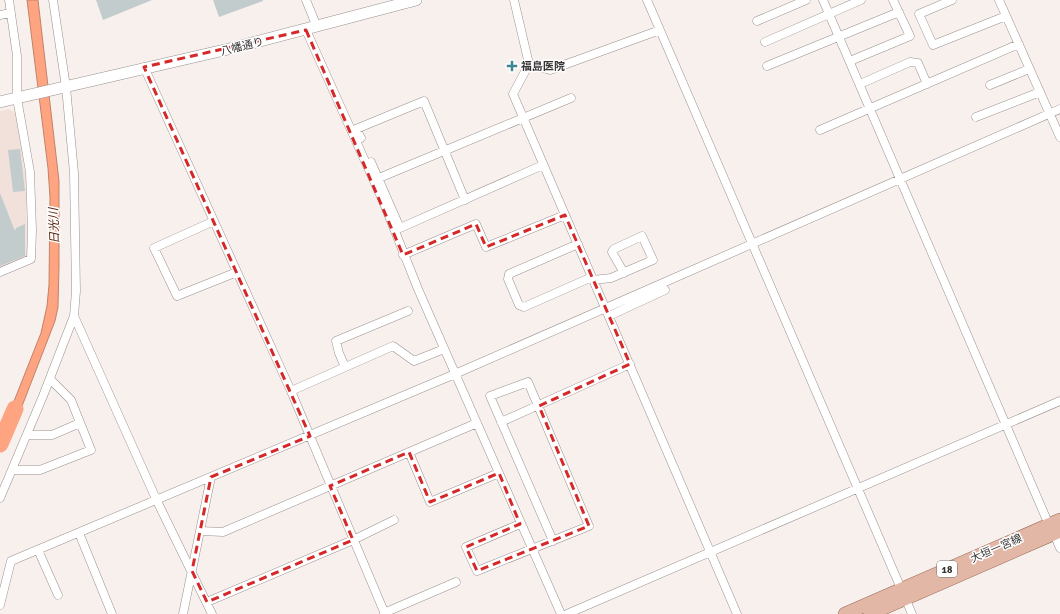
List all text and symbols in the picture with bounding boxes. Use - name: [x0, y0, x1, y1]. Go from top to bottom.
- street label: 八幡通り: [219, 35, 265, 58]
- marker: 福島医院: [506, 60, 518, 72]
- place label: 福島医院: [521, 60, 565, 73]
- water label: 日光川: [46, 206, 63, 244]
- street label: 大垣一宮線: [968, 531, 1024, 566]
- road number: 18: [937, 561, 957, 577]

